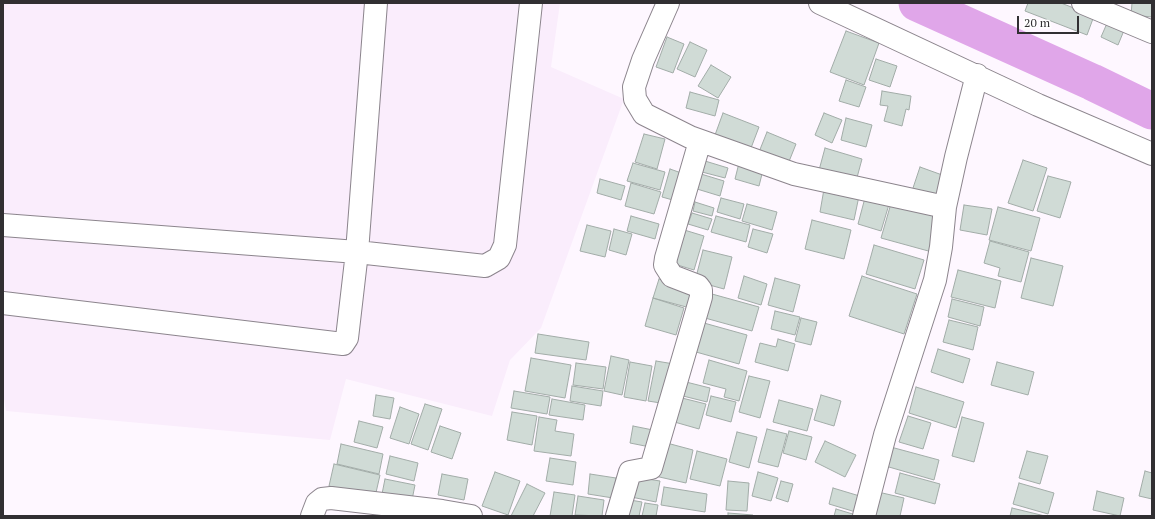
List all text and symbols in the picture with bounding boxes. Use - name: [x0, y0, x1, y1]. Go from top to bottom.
- scale bar: [1019, 8, 1081, 34]
- text: 20 m: [1024, 15, 1050, 30]

